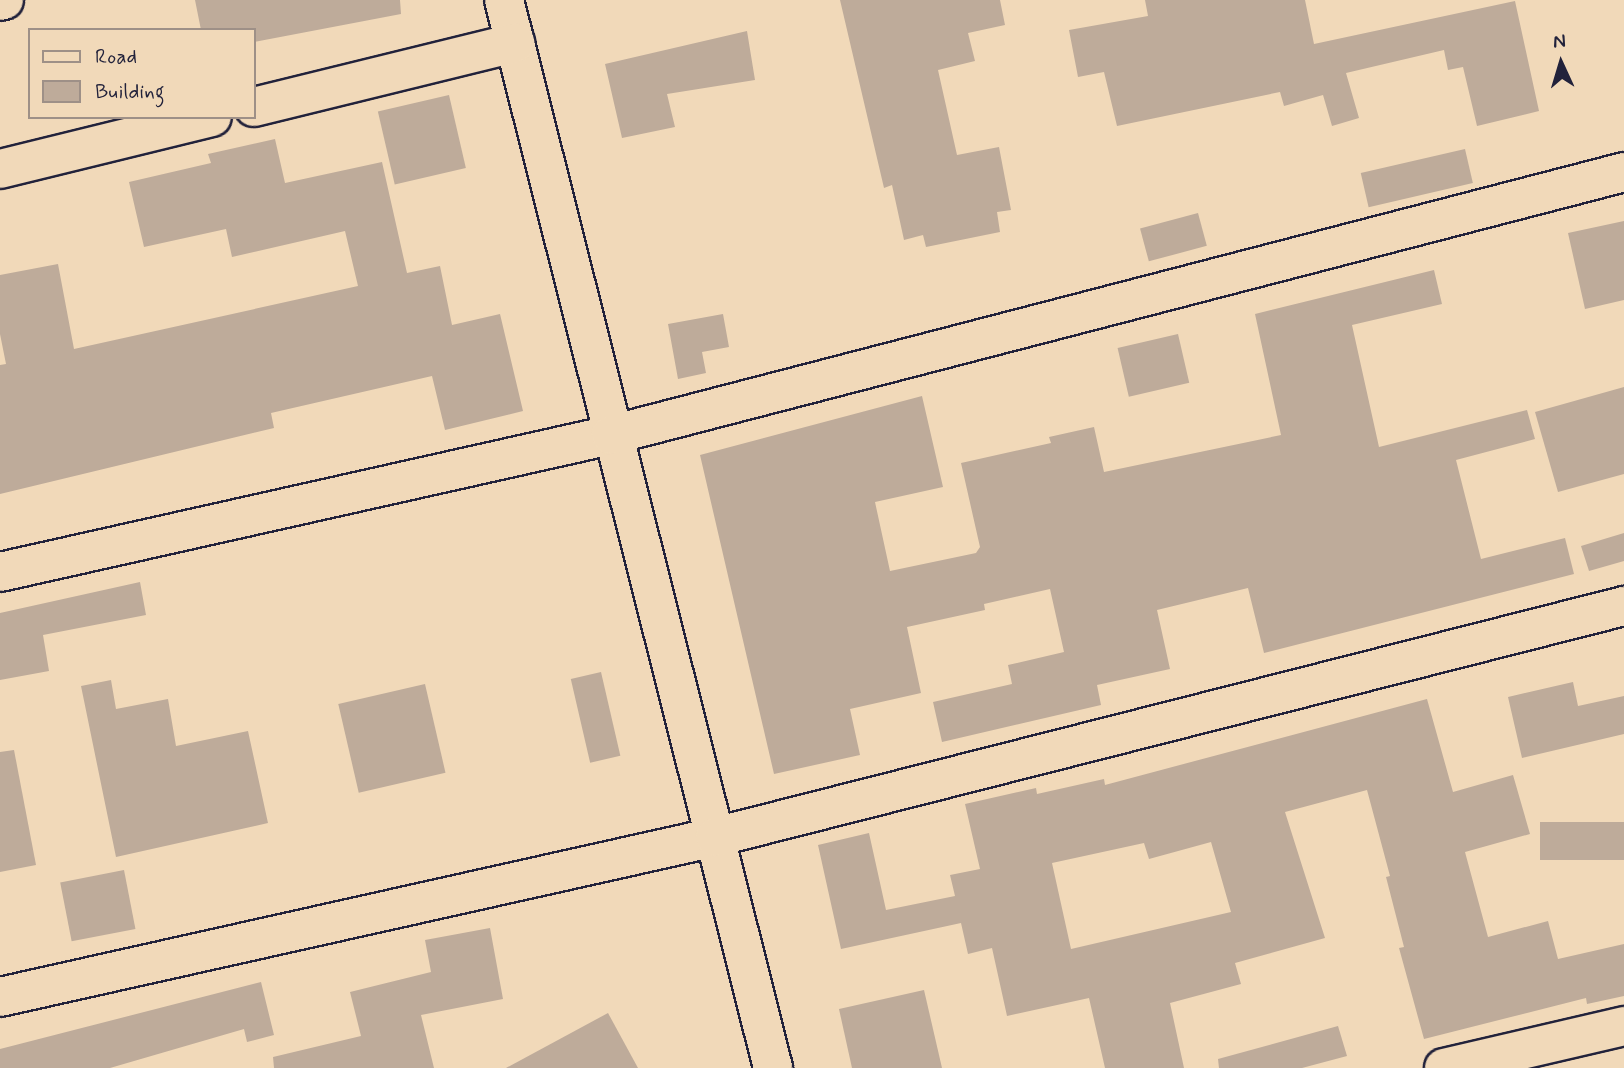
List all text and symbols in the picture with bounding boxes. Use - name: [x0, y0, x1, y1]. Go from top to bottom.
- legend: [28, 28, 256, 119]
- north arrow: [1526, 28, 1596, 98]
- text: N: [1552, 29, 1567, 54]
- text: Road: [95, 43, 137, 71]
- text: Building: [95, 78, 165, 106]

